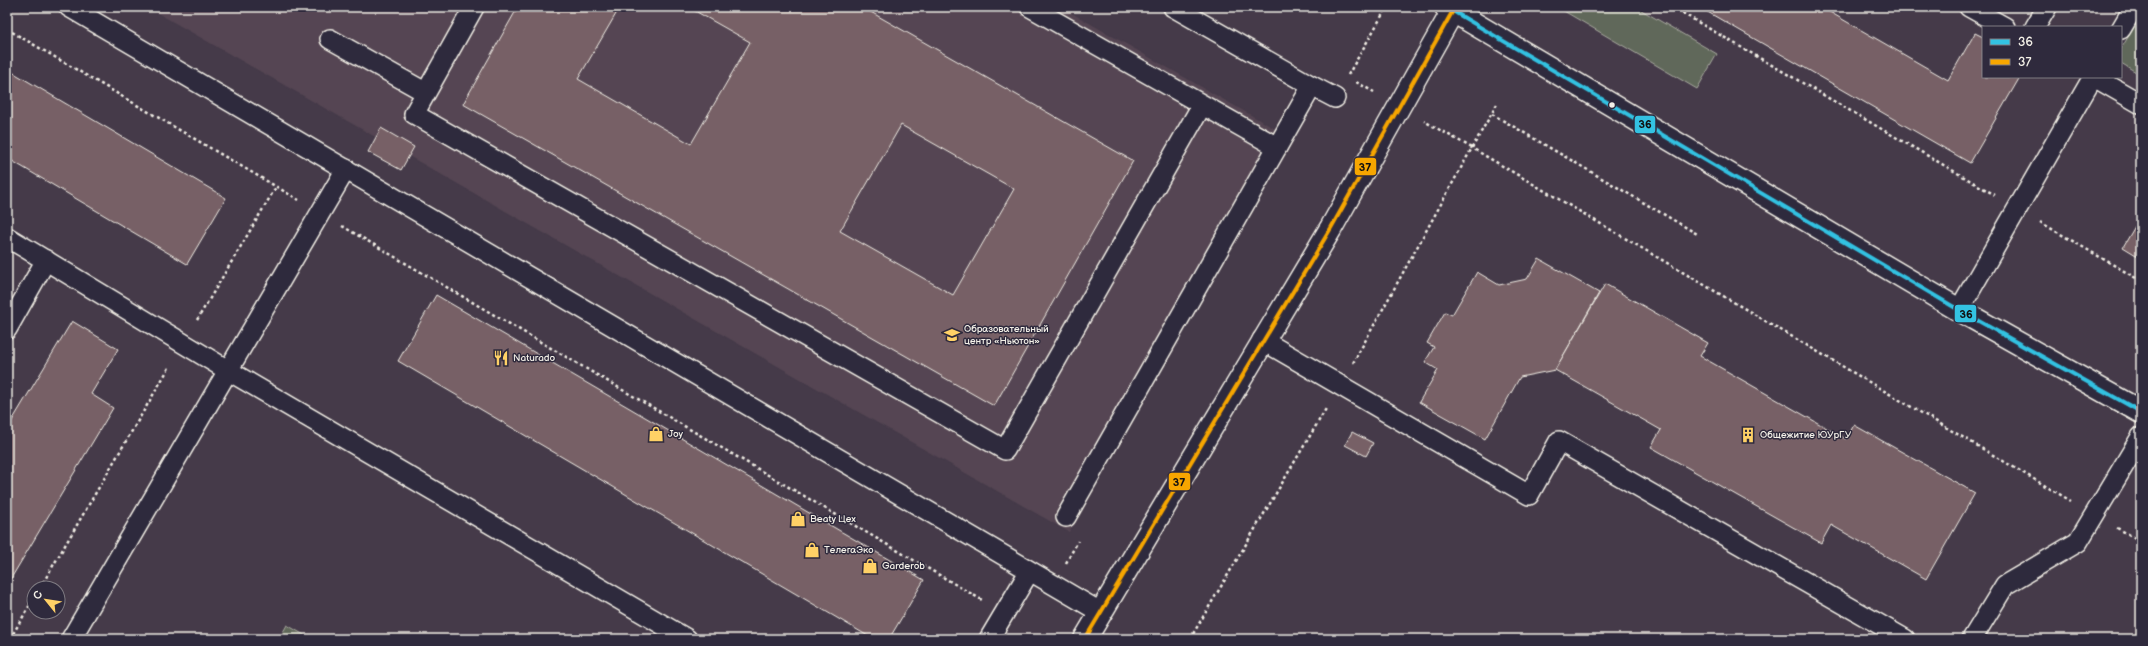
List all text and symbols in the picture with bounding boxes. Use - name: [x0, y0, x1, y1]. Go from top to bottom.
- legend: [1982, 26, 2122, 78]
- text: 36: [2018, 35, 2033, 50]
- text: 37: [2018, 55, 2031, 70]
- unlabelled marker: [1607, 100, 1617, 110]
- line badge: 36: [1634, 115, 1656, 134]
- text: 36: [1638, 118, 1652, 131]
- line badge: 37: [1354, 157, 1377, 176]
- text: 37: [1359, 161, 1371, 174]
- line badge: 36: [1954, 304, 1977, 323]
- text: 36: [1959, 308, 1973, 321]
- place label: Образовательный центр «Ньютон»: [964, 323, 1049, 347]
- school or university icon: Образовательный центр «Ньютон»: [943, 326, 961, 344]
- restaurant icon: Naturado: [492, 349, 510, 367]
- place label: Naturado: [513, 352, 556, 364]
- shop icon: Joy: [647, 425, 665, 443]
- building icon: Общежитие ЮУрГУ: [1739, 426, 1757, 444]
- place label: Joy: [668, 428, 684, 440]
- place label: Общежитие ЮУрГУ: [1760, 429, 1852, 441]
- line badge: 37: [1168, 472, 1191, 491]
- text: 37: [1173, 476, 1185, 489]
- shop icon: Beaty Цех: [789, 510, 807, 528]
- place label: Beaty Цех: [810, 513, 856, 525]
- shop icon: ТелегаЭко: [803, 541, 821, 559]
- place label: ТелегаЭко: [824, 544, 873, 556]
- shop icon: Garderob: [861, 557, 879, 575]
- place label: Garderob: [882, 560, 925, 572]
- north arrow: [26, 580, 66, 620]
- text: С: [30, 588, 45, 602]

